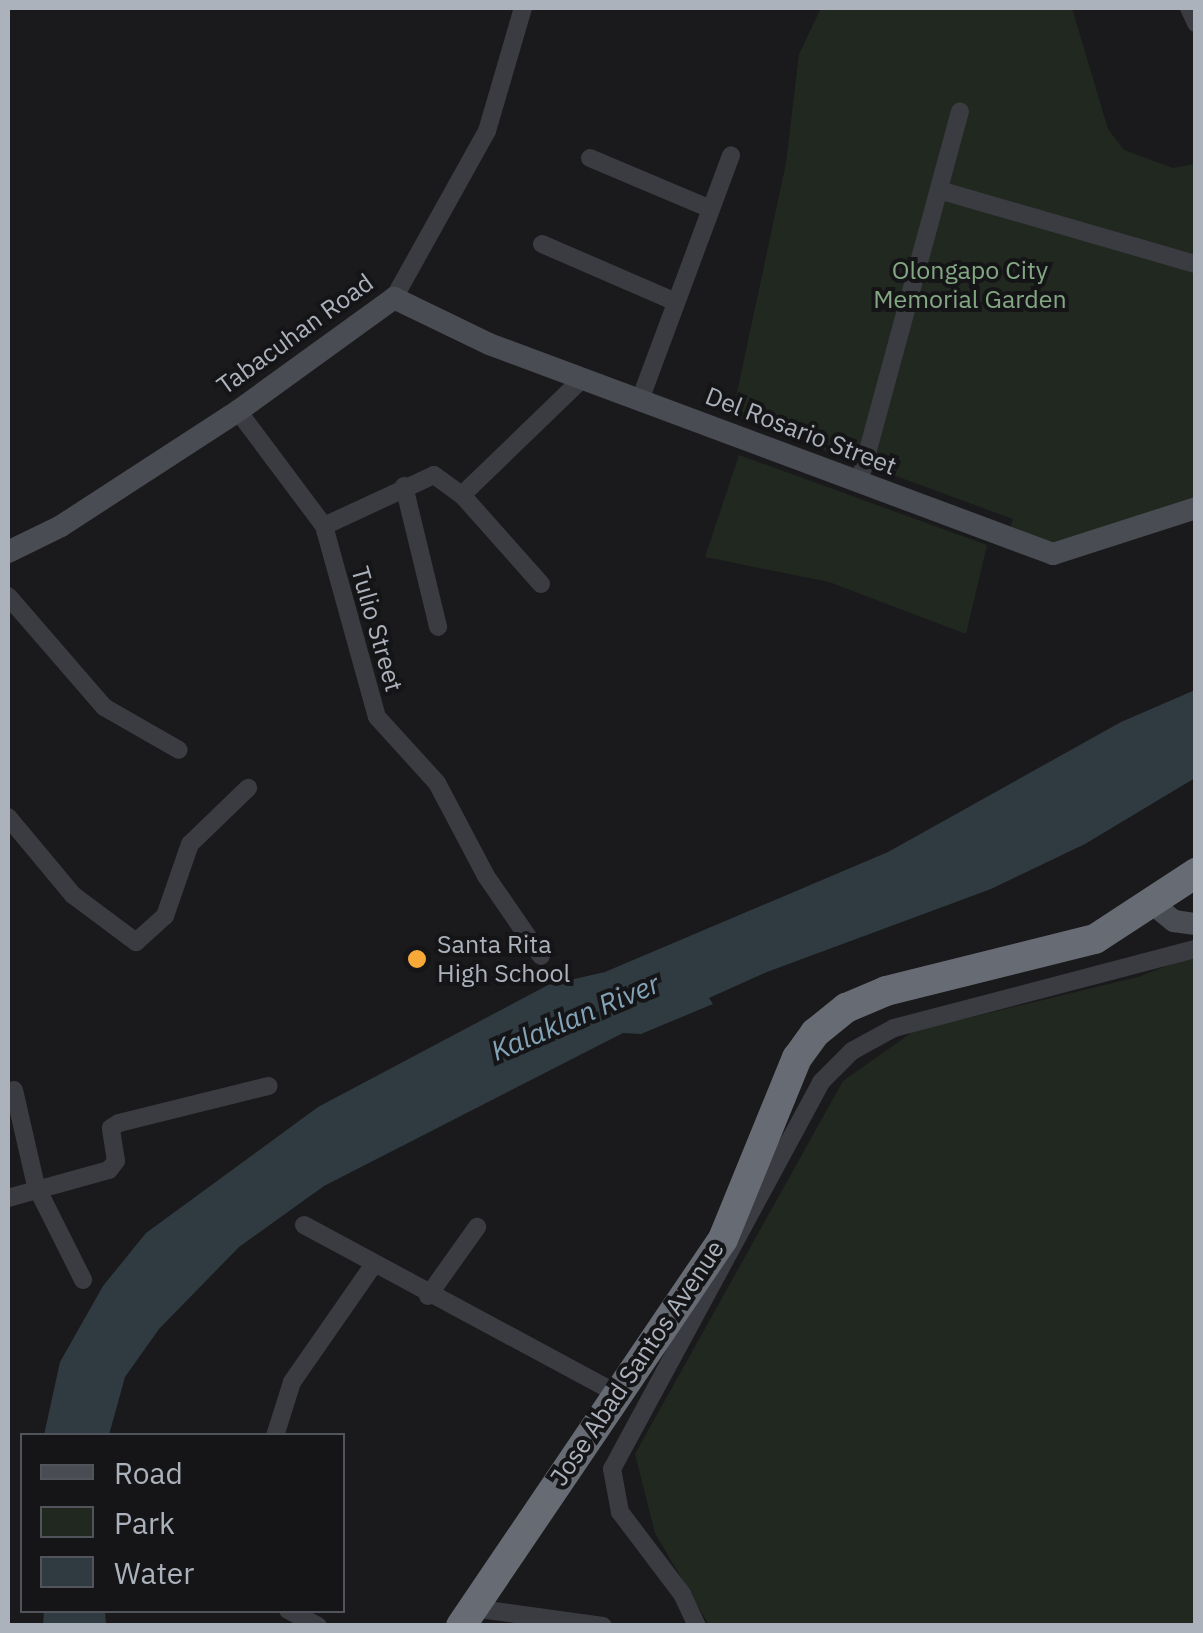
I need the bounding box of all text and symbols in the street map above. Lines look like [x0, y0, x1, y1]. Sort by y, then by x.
park label: Olongapo City Memorial Garden [873, 256, 1067, 315]
street label: Tabacuhan Road [211, 267, 379, 401]
street label: Del Rosario Street [701, 381, 901, 481]
street label: Tulio Street [345, 563, 409, 695]
place label: Santa Rita High School [437, 930, 570, 989]
marker: Santa Rita High School [406, 948, 428, 970]
water label: Kalaklan River [486, 966, 664, 1068]
street label: Jose Abad Santos Avenue [544, 1235, 730, 1491]
legend [20, 1433, 345, 1613]
text: Road [114, 1453, 183, 1492]
text: Park [114, 1503, 175, 1542]
text: Water [114, 1553, 194, 1592]

